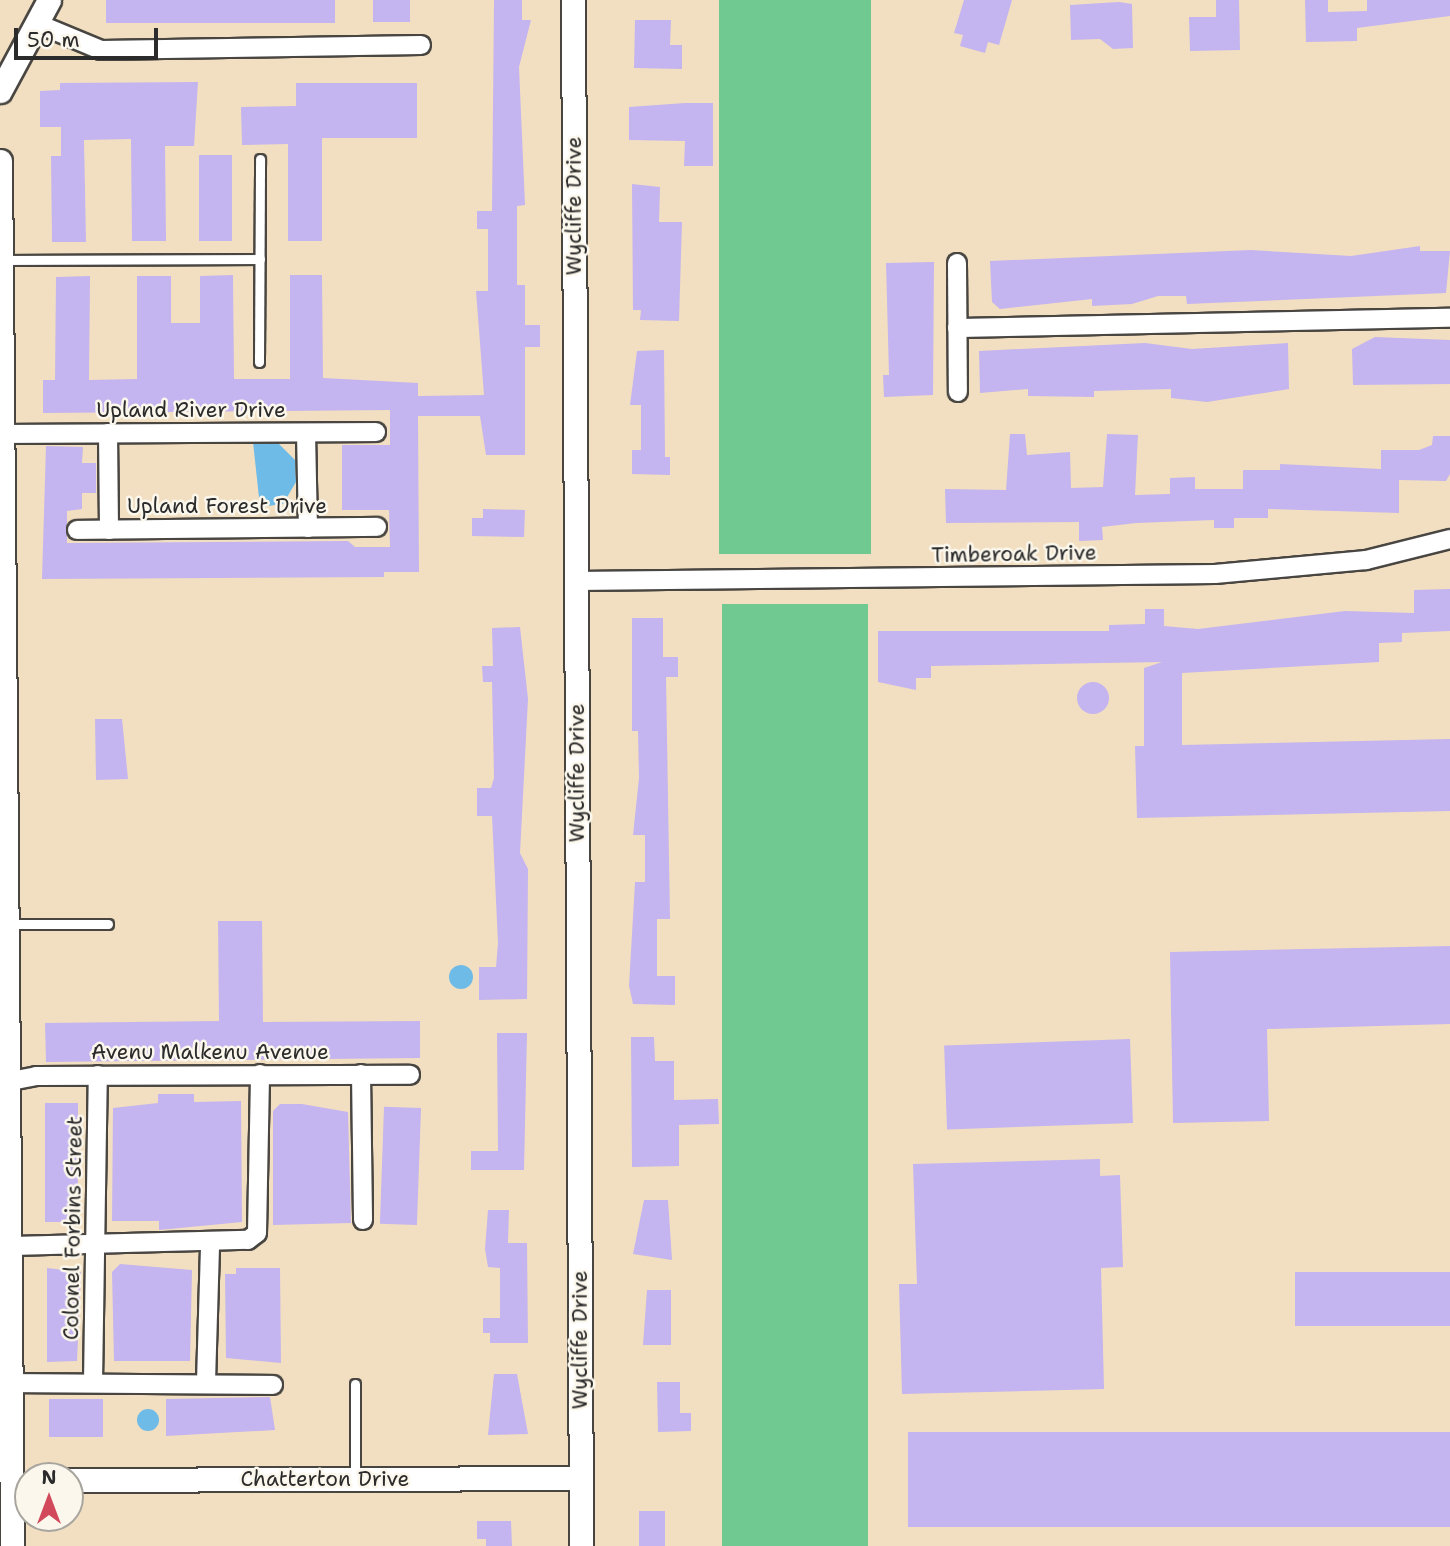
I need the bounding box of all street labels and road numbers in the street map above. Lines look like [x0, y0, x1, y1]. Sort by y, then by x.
street label: Wycliffe Drive [561, 137, 587, 275]
street label: Upland River Drive [96, 397, 286, 423]
street label: Upland Forest Drive [127, 493, 327, 519]
street label: Timberoak Drive [931, 540, 1097, 568]
street label: Wycliffe Drive [564, 704, 590, 842]
street label: Avenu Malkenu Avenue [91, 1039, 329, 1065]
street label: Colonel Forbins Street [58, 1116, 88, 1340]
street label: Wycliffe Drive [567, 1271, 593, 1409]
street label: Chatterton Drive [241, 1466, 409, 1492]

